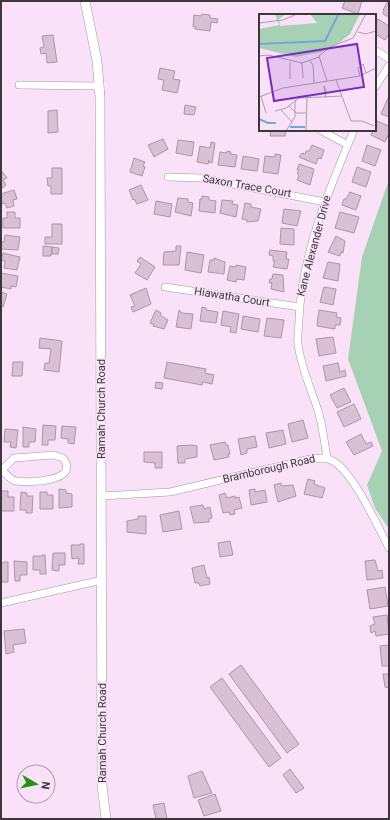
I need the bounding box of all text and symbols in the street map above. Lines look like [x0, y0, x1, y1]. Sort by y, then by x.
inset map [259, 14, 376, 131]
street label: Saxon Trace Court [202, 172, 293, 200]
street label: Kane Alexander Drive [294, 194, 334, 298]
street label: Hiawatha Court [193, 285, 271, 309]
street label: Ramah Church Road [95, 359, 108, 459]
street label: Bramborough Road [221, 452, 317, 486]
street label: Ramah Church Road [96, 683, 109, 783]
north arrow [16, 764, 56, 804]
text: N [38, 781, 52, 791]

